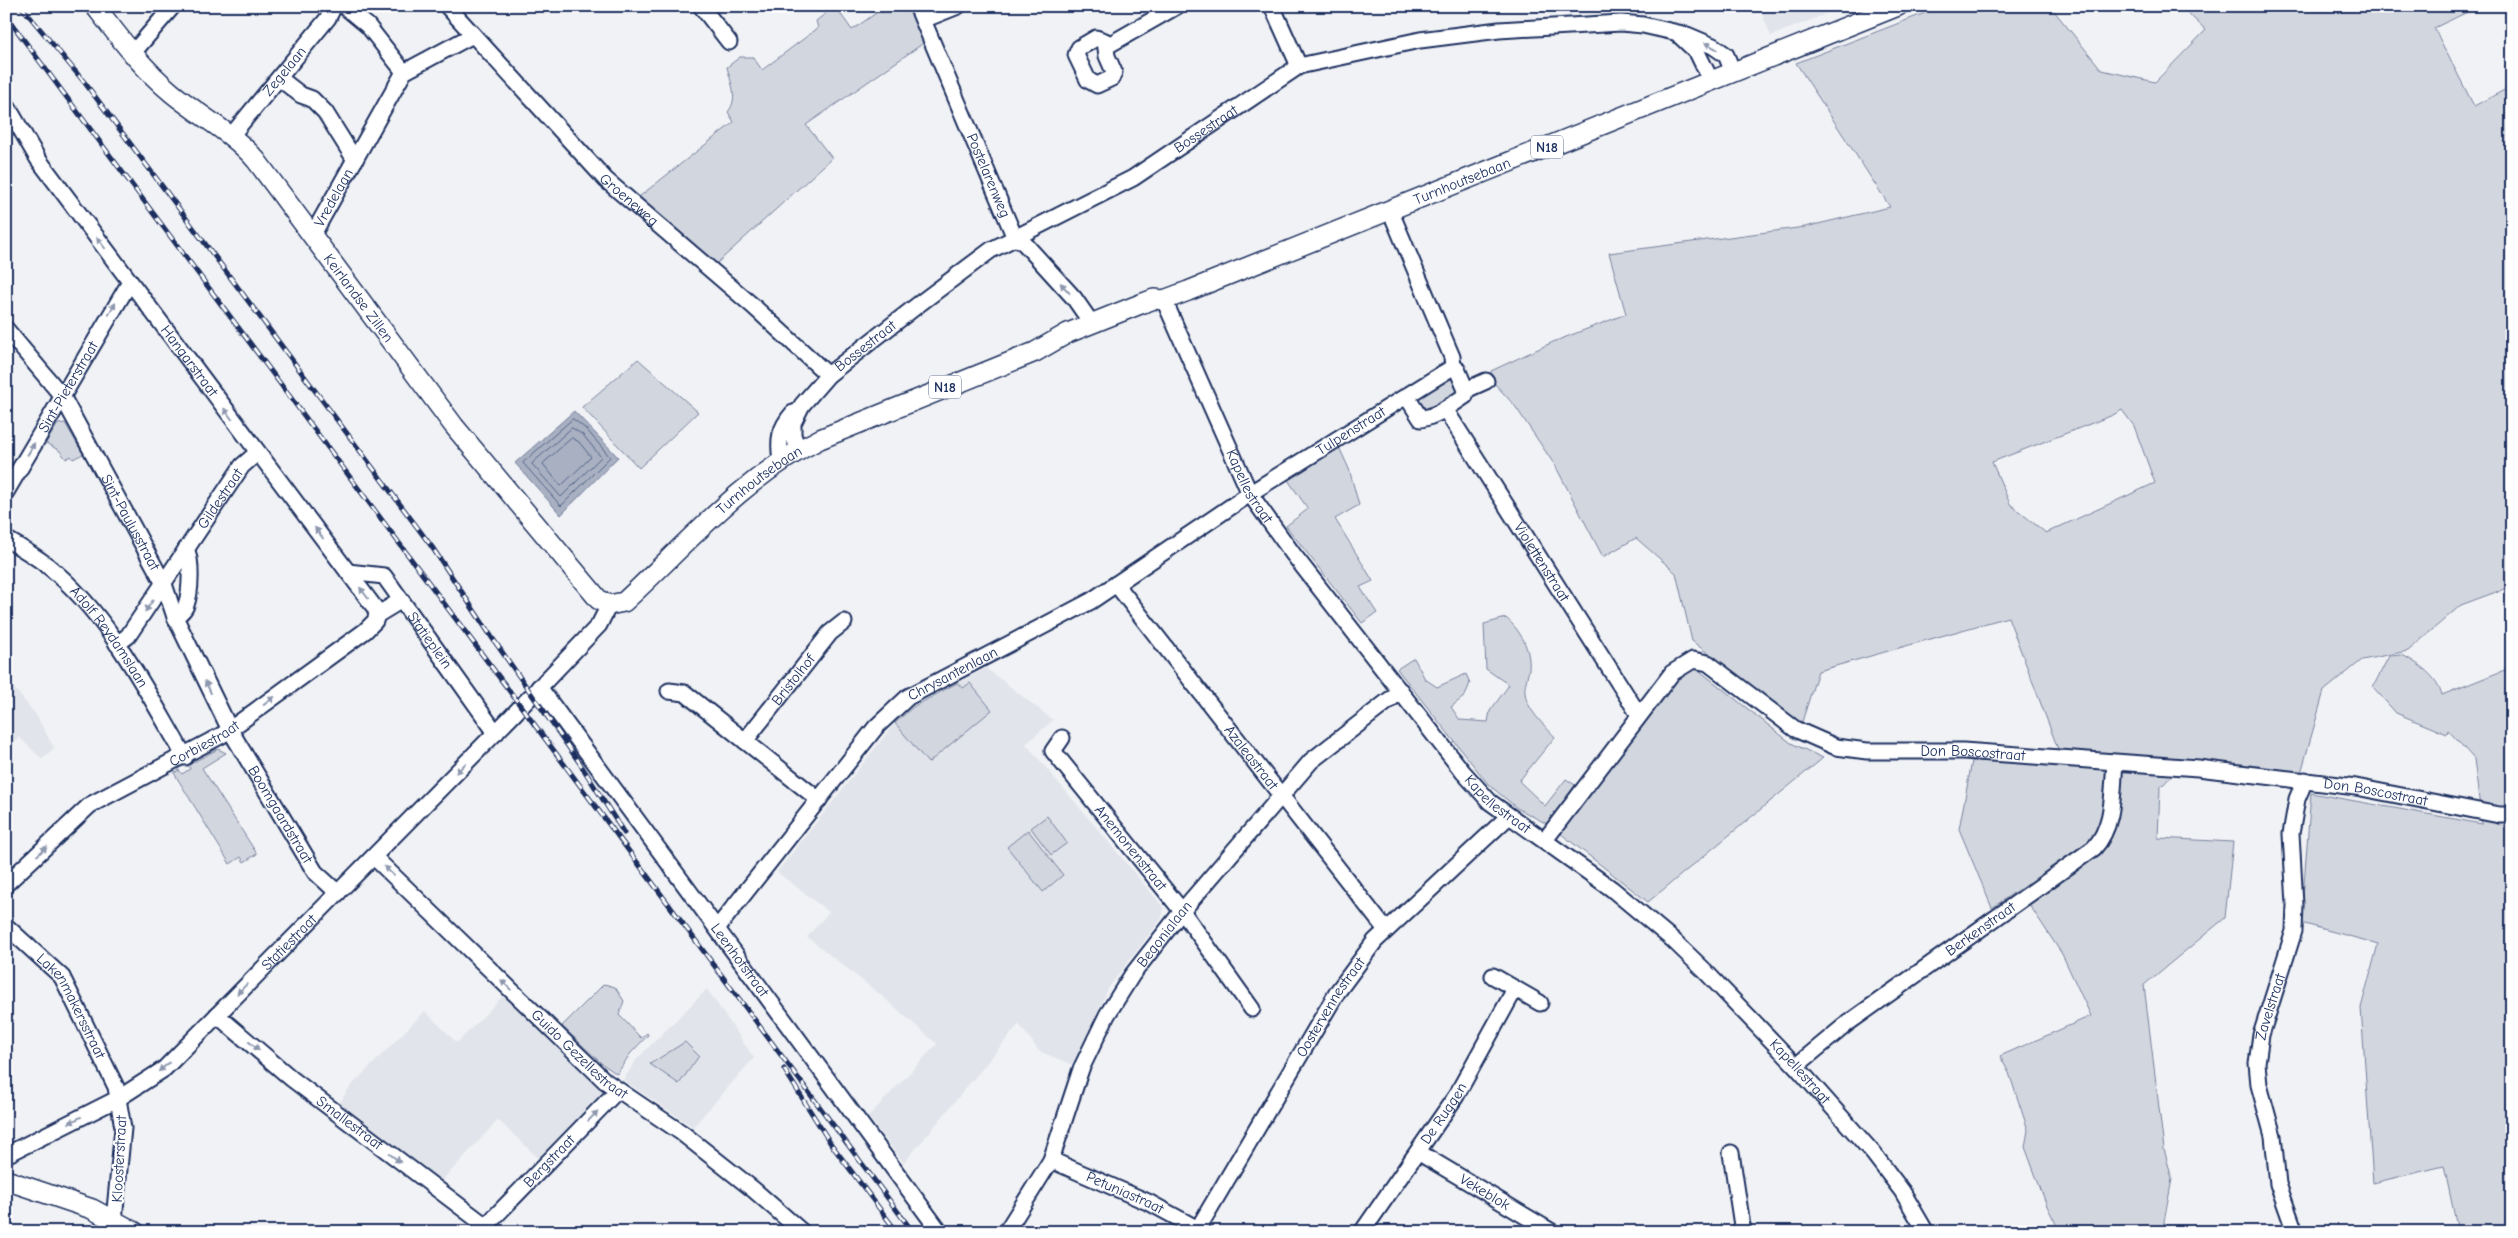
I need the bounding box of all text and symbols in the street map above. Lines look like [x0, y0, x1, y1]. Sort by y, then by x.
one-way arrow [1704, 42, 1718, 50]
street label: Zegelaan [259, 43, 310, 100]
street label: Bossestraat [1170, 101, 1242, 157]
street label: Postelarenweg [963, 131, 1014, 220]
road number: N18 [1531, 136, 1563, 158]
street label: Turnhoutsebaan [1411, 153, 1513, 209]
street label: Vredelaan [310, 165, 357, 230]
street label: Groeneweg [596, 170, 662, 230]
one-way arrow [95, 237, 106, 250]
street label: Keirlandse Zillen [320, 250, 397, 346]
one-way arrow [1059, 282, 1071, 294]
one-way arrow [108, 302, 117, 315]
street label: Bossestraat [831, 316, 900, 375]
street label: Hangarstraat [157, 322, 223, 401]
street label: Sint-Pieterstraat [34, 337, 102, 436]
road number: N18 [929, 376, 961, 398]
street label: Tulpenstraat [1313, 402, 1389, 459]
one-way arrow [223, 407, 233, 421]
street label: Turnhoutsebaan [712, 442, 805, 518]
one-way arrow [26, 443, 35, 456]
street label: Kapellestraat [1222, 446, 1277, 527]
street label: Gildestraat [193, 464, 247, 532]
street label: Sint-Paulusstraat [97, 471, 164, 574]
street label: Violettenstraat [1510, 519, 1574, 605]
one-way arrow [314, 526, 324, 540]
street label: Adolf Reydamslaan [66, 582, 152, 691]
one-way arrow [359, 586, 369, 600]
one-way arrow [144, 599, 154, 613]
street label: Statieplein [403, 608, 456, 672]
street label: Chrysantenlaan [905, 643, 1001, 705]
street label: Bristolhof [768, 650, 819, 709]
one-way arrow [204, 680, 212, 694]
one-way arrow [262, 696, 275, 707]
street label: Corbiestraat [166, 716, 243, 770]
street label: Azaleastraat [1220, 721, 1283, 794]
street label: Don Boscostraat [1920, 742, 2027, 765]
street label: Boomgaardstraat [244, 762, 317, 867]
one-way arrow [456, 762, 468, 774]
street label: Kapellestraat [1461, 771, 1535, 838]
street label: Don Boscostraat [2323, 774, 2430, 810]
street label: Anemonenstraat [1091, 801, 1171, 895]
one-way arrow [35, 845, 47, 857]
one-way arrow [384, 866, 396, 878]
street label: Begonialaan [1133, 897, 1196, 971]
street label: Berkenstraat [1942, 897, 2019, 960]
street label: Statiestraat [258, 910, 321, 974]
street label: Leenhofstraat [707, 920, 773, 1001]
street label: Lakenmakersstraat [33, 949, 110, 1062]
street label: Oostervennestraat [1292, 953, 1369, 1060]
street label: Zavelstraat [2251, 970, 2289, 1041]
one-way arrow [500, 979, 512, 991]
one-way arrow [236, 983, 248, 995]
street label: Guido Gezellestraat [528, 1005, 632, 1103]
street label: Kapellestraat [1766, 1035, 1835, 1108]
one-way arrow [247, 1041, 260, 1052]
one-way arrow [158, 1062, 171, 1073]
street label: De Ruggen [1416, 1080, 1471, 1148]
street label: Smallestraat [313, 1092, 387, 1154]
one-way arrow [587, 1110, 599, 1122]
street label: Kloosterstraat [108, 1114, 130, 1203]
one-way arrow [68, 1116, 83, 1124]
street label: Bergstraat [519, 1130, 579, 1191]
one-way arrow [388, 1152, 401, 1163]
street label: Petuniastraat [1084, 1168, 1168, 1218]
street label: Vekeblok [1456, 1170, 1514, 1214]

